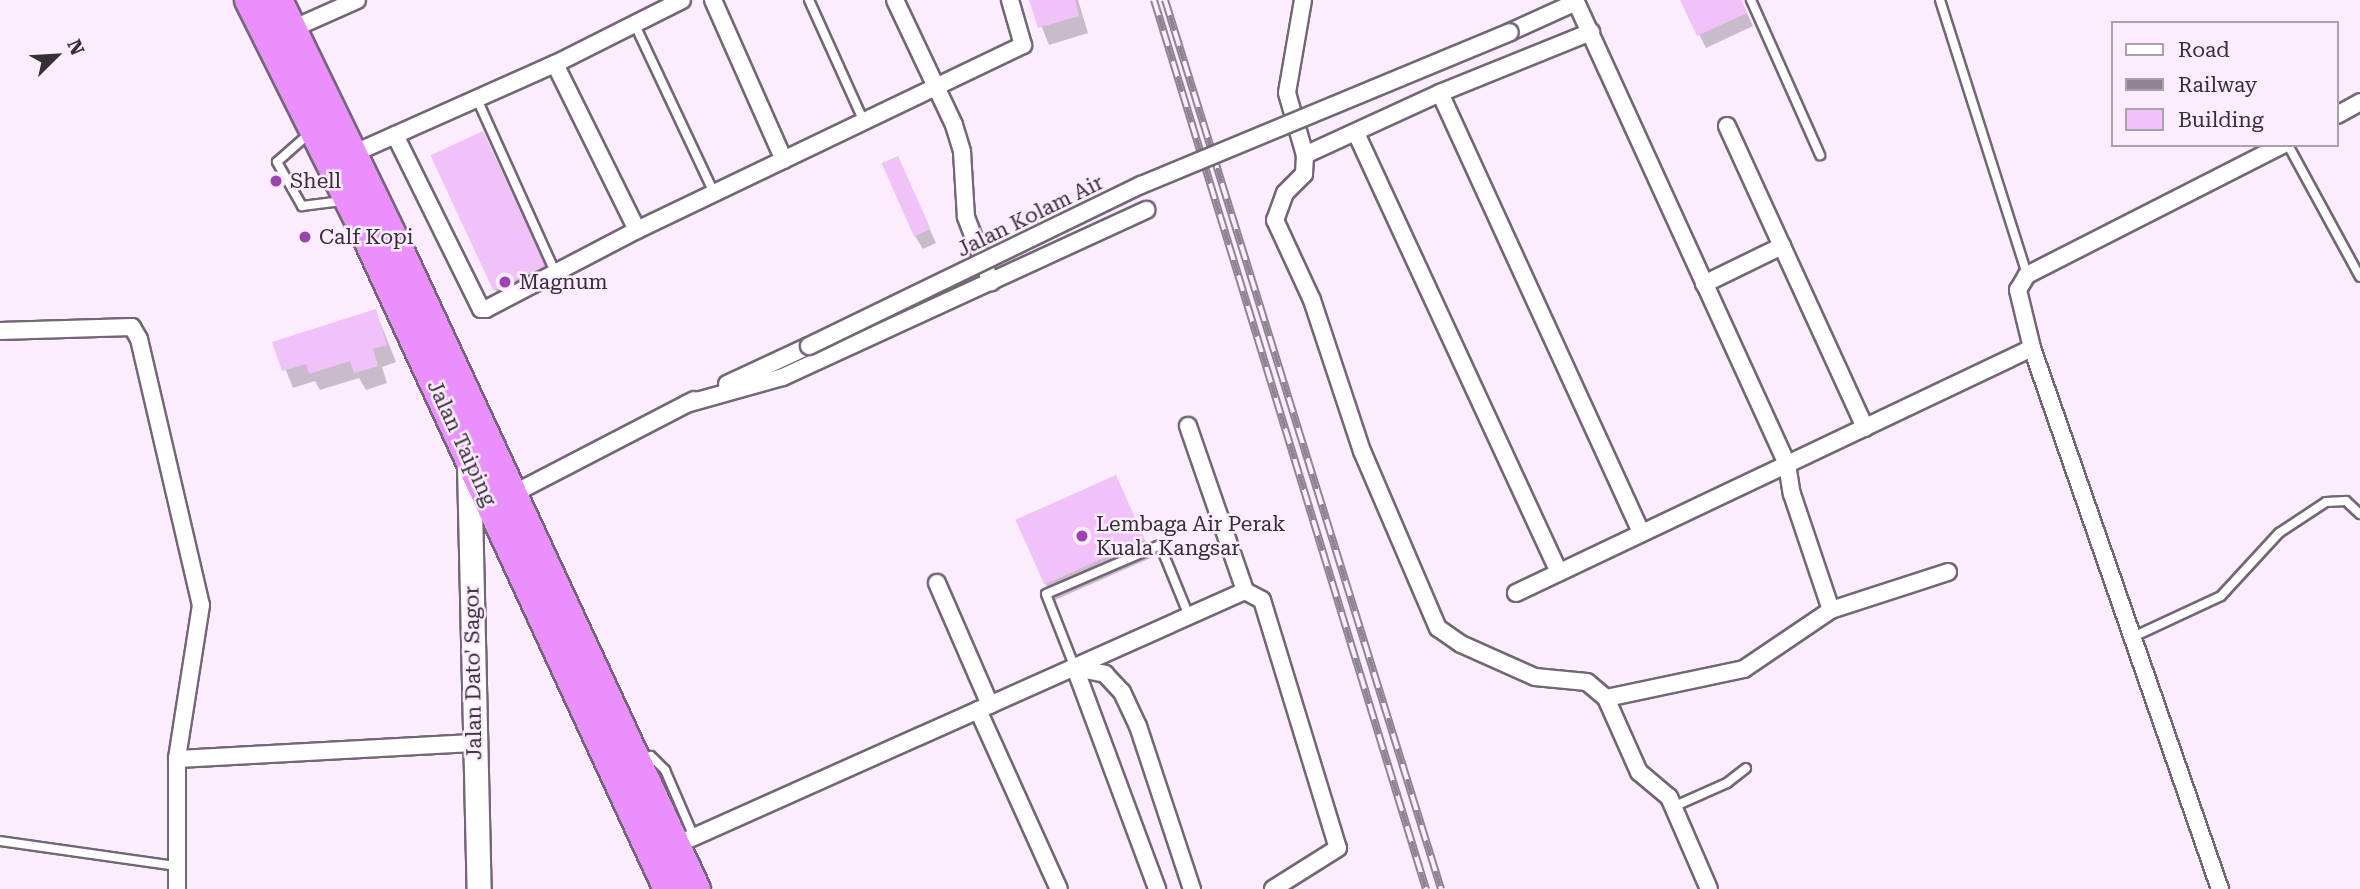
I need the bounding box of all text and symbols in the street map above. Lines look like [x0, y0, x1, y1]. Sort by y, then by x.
north arrow [21, 21, 91, 91]
legend [2112, 21, 2339, 147]
text: N [62, 36, 89, 59]
text: Road [2178, 38, 2230, 62]
text: Railway [2178, 73, 2257, 97]
text: Building [2178, 108, 2264, 132]
place label: Shell [290, 168, 341, 194]
street label: Jalan Kolam Air [953, 170, 1107, 262]
marker: Shell [268, 173, 284, 189]
place label: Calf Kopi [319, 224, 414, 250]
marker: Calf Kopi [297, 229, 313, 245]
place label: Magnum [519, 269, 608, 295]
marker: Magnum [497, 274, 513, 290]
street label: Jalan Taiping [422, 376, 502, 510]
place label: Lembaga Air Perak Kuala Kangsar [1096, 511, 1286, 561]
marker: Lembaga Air Perak Kuala Kangsar [1074, 528, 1090, 544]
street label: Jalan Dato' Sagor [459, 586, 487, 760]

